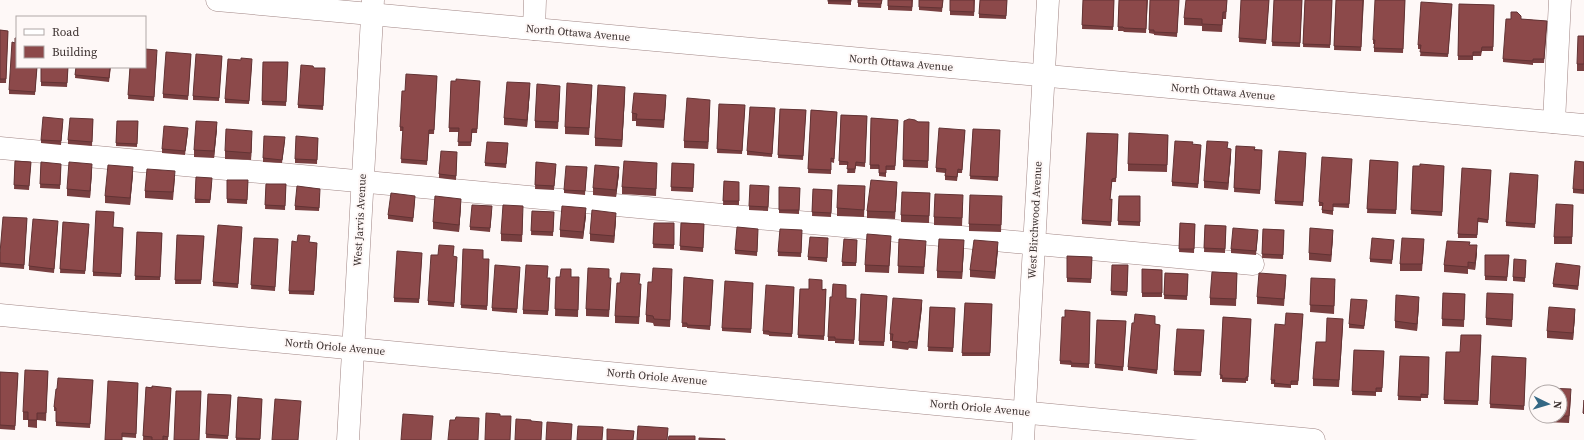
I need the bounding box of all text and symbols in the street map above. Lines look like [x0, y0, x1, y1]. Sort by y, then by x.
legend [16, 16, 146, 68]
street label: North Ottawa Avenue [525, 21, 631, 45]
text: Road [52, 24, 79, 40]
text: Building [52, 44, 97, 60]
street label: North Ottawa Avenue [848, 51, 954, 75]
street label: North Ottawa Avenue [1170, 80, 1276, 104]
street label: West Birchwood Avenue [1024, 160, 1046, 279]
street label: West Jarvis Avenue [350, 173, 370, 267]
street label: North Oriole Avenue [284, 335, 386, 359]
street label: North Oriole Avenue [606, 365, 708, 389]
north arrow [1528, 384, 1568, 424]
street label: North Oriole Avenue [929, 396, 1031, 420]
text: N [1550, 400, 1565, 409]

